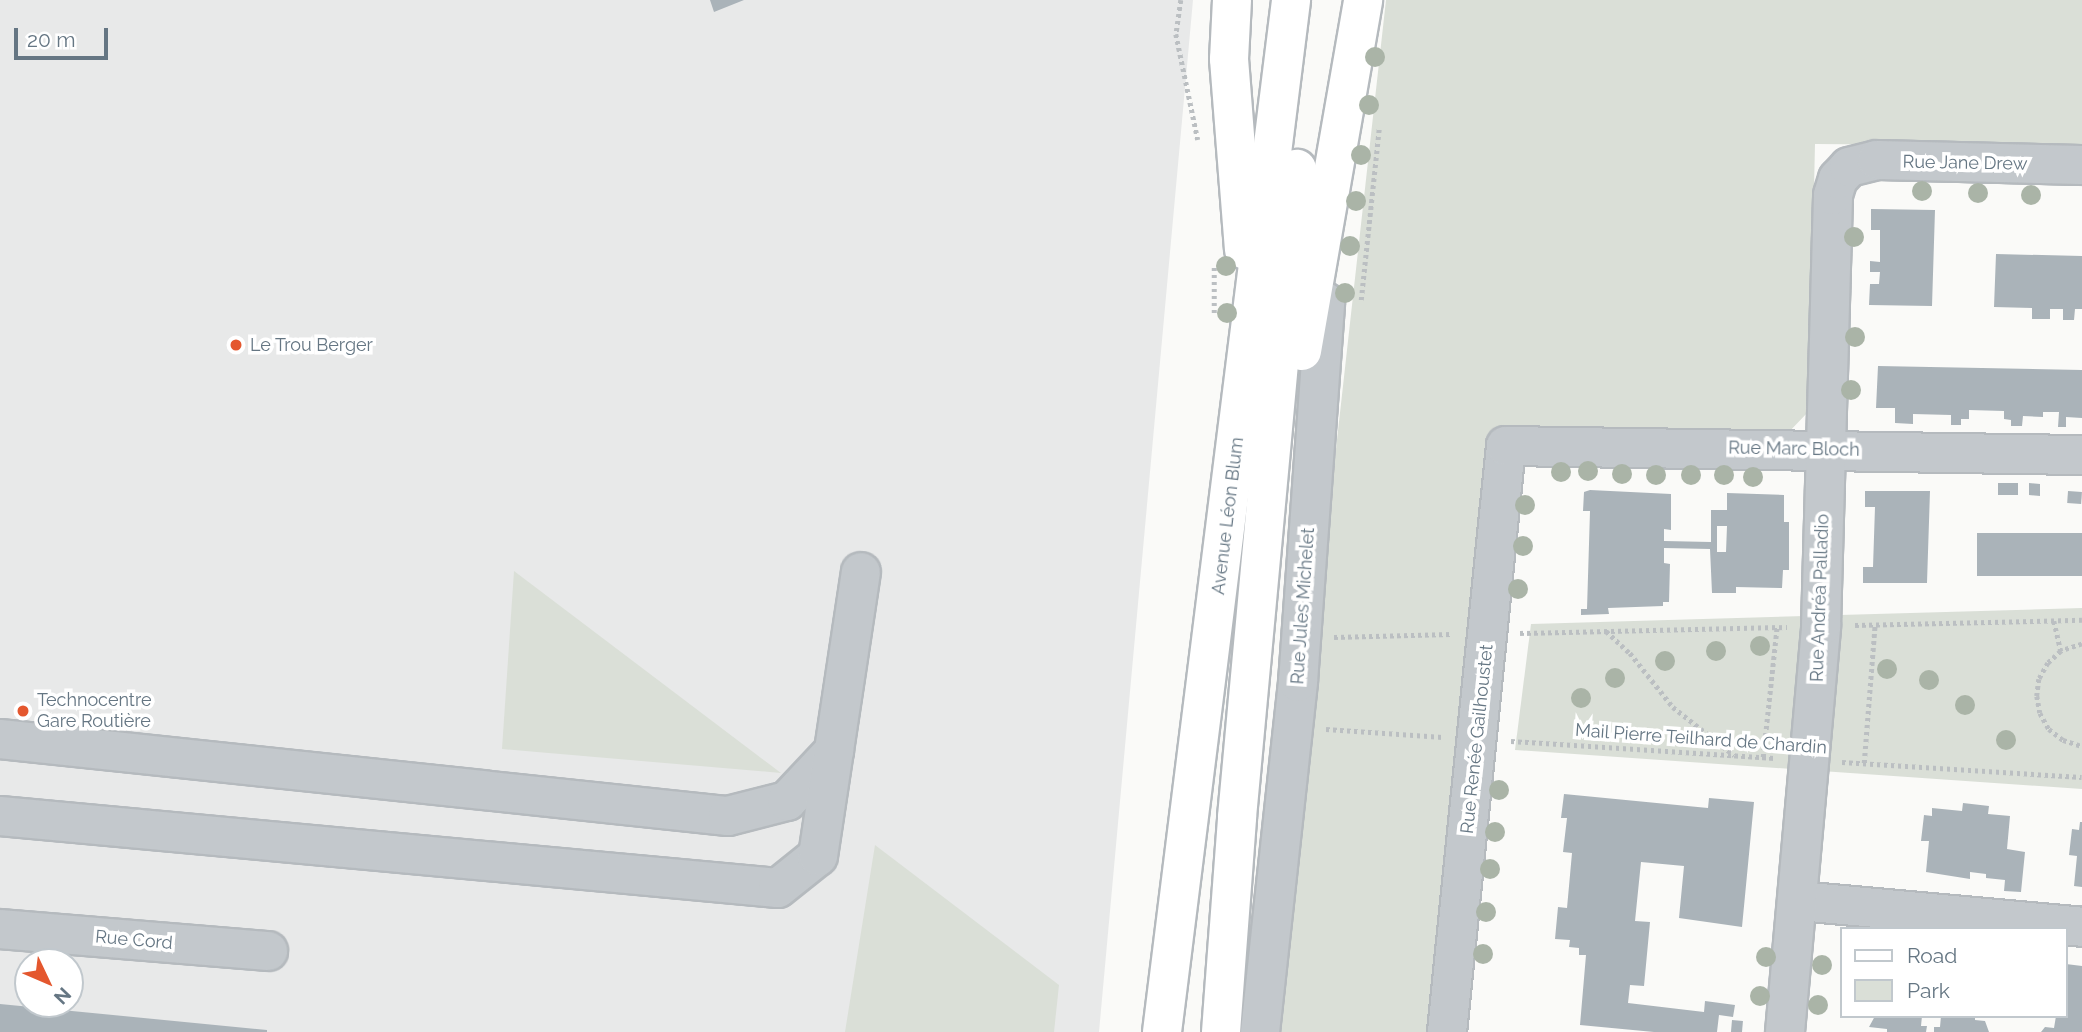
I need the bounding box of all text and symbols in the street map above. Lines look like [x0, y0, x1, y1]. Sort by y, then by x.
scale bar [18, 14, 112, 58]
text: 20 m [27, 27, 75, 52]
street label: Rue Jane Drew [1902, 151, 2028, 175]
place label: Le Trou Berger [250, 334, 373, 356]
marker: Le Trou Berger [228, 337, 244, 353]
street label: Avenue Léon Blum [1208, 436, 1248, 596]
street label: Rue Marc Bloch [1728, 437, 1860, 461]
street label: Rue Andréa Palladio [1806, 513, 1834, 683]
street label: Rue Jules Michelet [1287, 527, 1319, 685]
street label: Rue Renée Gailhoustet [1456, 643, 1498, 835]
place label: Technocentre Gare Routière [37, 690, 151, 732]
marker: Technocentre Gare Routière [15, 703, 31, 719]
street label: Mail Pierre Teilhard de Chardin [1574, 719, 1828, 759]
street label: Rue Cord [94, 926, 174, 954]
legend [1840, 927, 2068, 1018]
text: Road [1907, 943, 1957, 968]
north arrow [14, 948, 84, 1018]
text: Park [1907, 978, 1950, 1003]
text: N [50, 983, 76, 1009]

